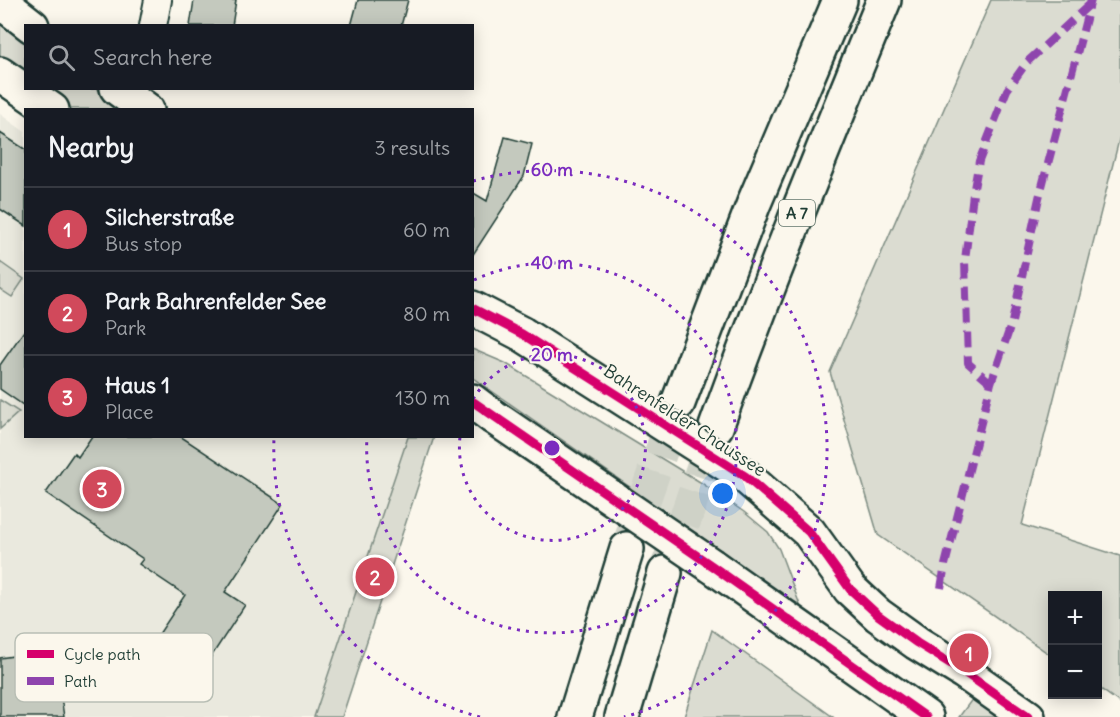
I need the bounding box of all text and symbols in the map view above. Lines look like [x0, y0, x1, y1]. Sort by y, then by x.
search box [24, 24, 474, 90]
icon: search [45, 41, 78, 74]
text: Search here [93, 43, 212, 71]
text: Nearby [48, 131, 134, 164]
text: 3 results [374, 135, 450, 160]
text: 60 m [531, 158, 573, 181]
road number: A 7 [779, 200, 815, 226]
text: Silcherstraße [105, 203, 234, 231]
text: 1 [64, 217, 71, 242]
text: 60 m [403, 217, 450, 242]
text: Bus stop [105, 231, 182, 256]
text: 40 m [531, 251, 573, 274]
text: Park Bahrenfelder See [105, 287, 326, 315]
text: 2 [62, 301, 73, 326]
text: 80 m [403, 301, 450, 326]
text: Park [105, 315, 146, 340]
text: 20 m [531, 343, 573, 366]
street label: Bahrenfelder Chaussee [599, 359, 771, 481]
text: Haus 1 [105, 371, 170, 399]
text: 3 [62, 385, 73, 410]
text: 130 m [395, 385, 450, 410]
text: Place [105, 399, 153, 424]
centre of rings [542, 438, 562, 458]
pin: 3 [82, 466, 122, 512]
your location [708, 479, 737, 508]
pin: 2 [356, 554, 394, 600]
map controls [1048, 591, 1102, 699]
button: + [1048, 591, 1102, 645]
pin: 1 [950, 630, 988, 676]
legend [15, 633, 213, 702]
text: Cycle path [64, 644, 140, 664]
button: − [1048, 645, 1102, 699]
text: Path [64, 671, 97, 691]

